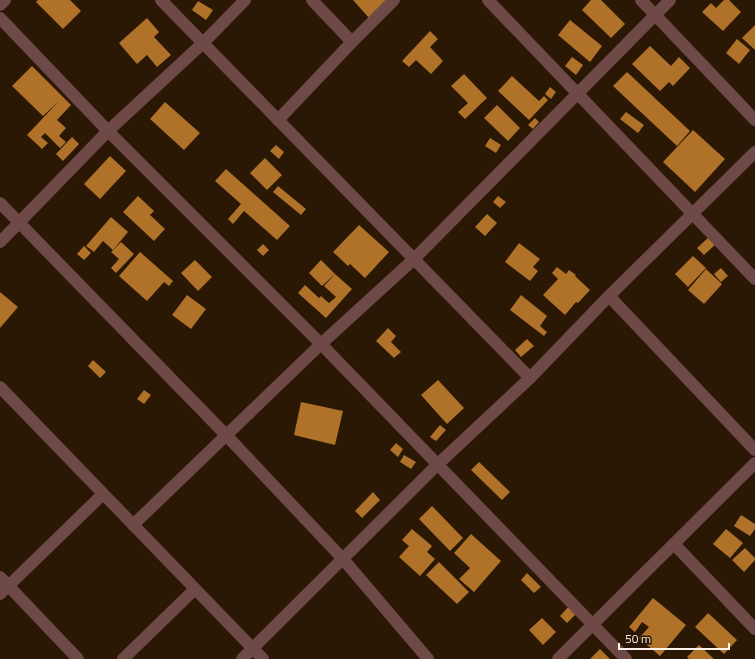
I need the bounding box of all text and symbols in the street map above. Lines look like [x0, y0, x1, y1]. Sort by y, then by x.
scale bar [619, 625, 729, 651]
text: 50 m [625, 629, 651, 648]

